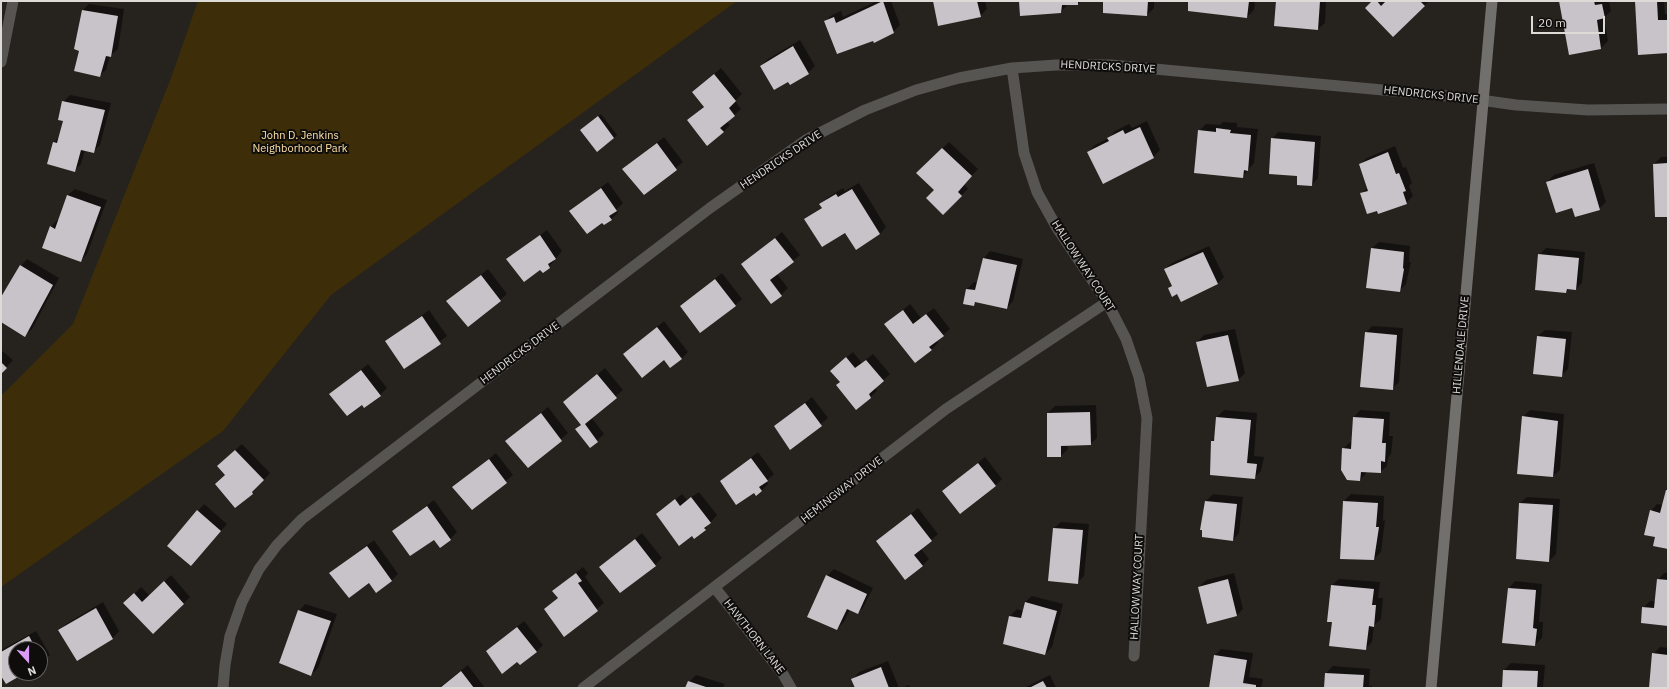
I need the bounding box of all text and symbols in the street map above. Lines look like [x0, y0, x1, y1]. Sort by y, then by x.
scale bar [1533, 8, 1607, 34]
text: 20 m [1538, 15, 1566, 30]
street label: HENDRICKS DRIVE [1060, 58, 1156, 76]
street label: HENDRICKS DRIVE [1383, 83, 1479, 107]
street label: HENDRICKS DRIVE [738, 128, 824, 192]
park label: John D. Jenkins Neighborhood Park [252, 129, 348, 155]
street label: HALLOW WAY COURT [1049, 218, 1117, 314]
street label: HILLENDALE DRIVE [1450, 296, 1472, 394]
street label: HENDRICKS DRIVE [478, 319, 562, 387]
street label: HEMINGWAY DRIVE [798, 454, 886, 526]
street label: HALLOW WAY COURT [1128, 534, 1146, 640]
street label: HAWTHORN LANE [721, 597, 787, 677]
north arrow [8, 641, 48, 681]
text: N [26, 663, 38, 679]

